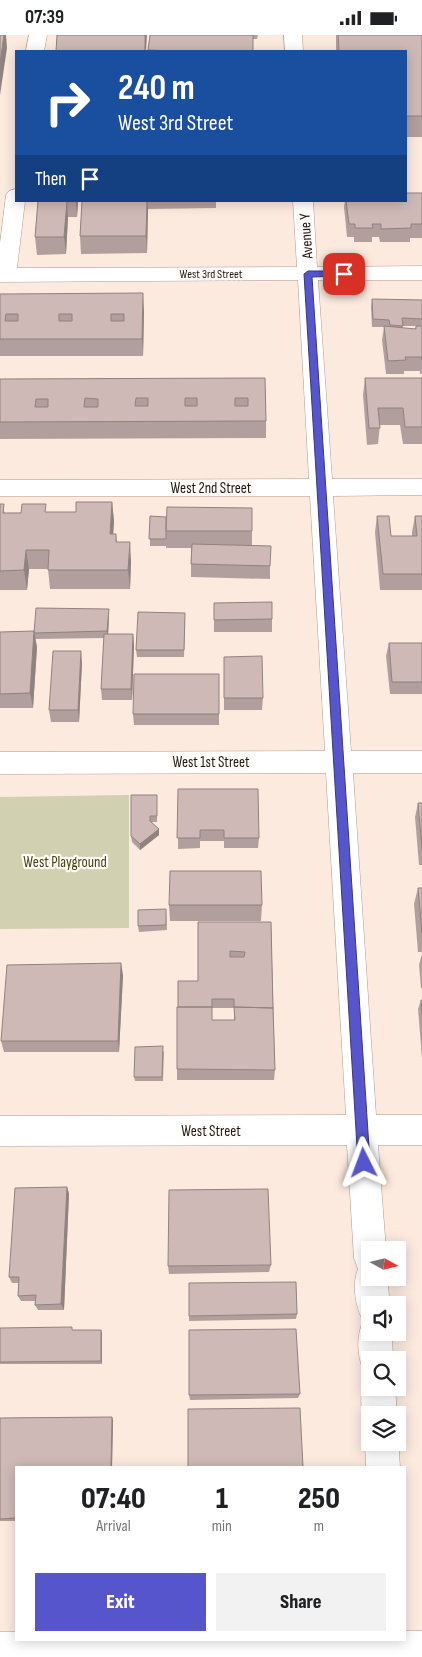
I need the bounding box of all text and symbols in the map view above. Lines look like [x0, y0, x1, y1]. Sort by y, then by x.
text: 07:39 [25, 6, 64, 29]
text: 240 m [118, 67, 195, 110]
icon: right [35, 70, 100, 135]
text: West 3rd Street [118, 110, 233, 137]
icon: arrive [76, 165, 104, 193]
text: Then [35, 168, 66, 191]
street label: Avenue Y [295, 212, 318, 260]
pin [323, 253, 365, 295]
icon: arrive [330, 260, 358, 288]
street label: West 3rd Street [180, 267, 243, 282]
street label: West 2nd Street [171, 479, 252, 498]
street label: West 1st Street [172, 753, 250, 772]
park label: West Playground [23, 853, 107, 872]
street label: West Street [181, 1122, 241, 1141]
position arrow [337, 1136, 389, 1188]
north arrow [361, 1241, 406, 1286]
map controls [361, 1241, 406, 1451]
button: sound [361, 1296, 406, 1341]
button: search [361, 1351, 406, 1396]
button: layers [361, 1406, 406, 1451]
text: 07:40 [81, 1481, 146, 1517]
text: 1 [216, 1481, 228, 1517]
text: 250 [298, 1481, 340, 1517]
text: Arrival [96, 1517, 131, 1536]
text: min [212, 1517, 232, 1536]
text: m [314, 1517, 324, 1536]
button: Exit [35, 1573, 206, 1631]
button: Share [216, 1573, 386, 1631]

